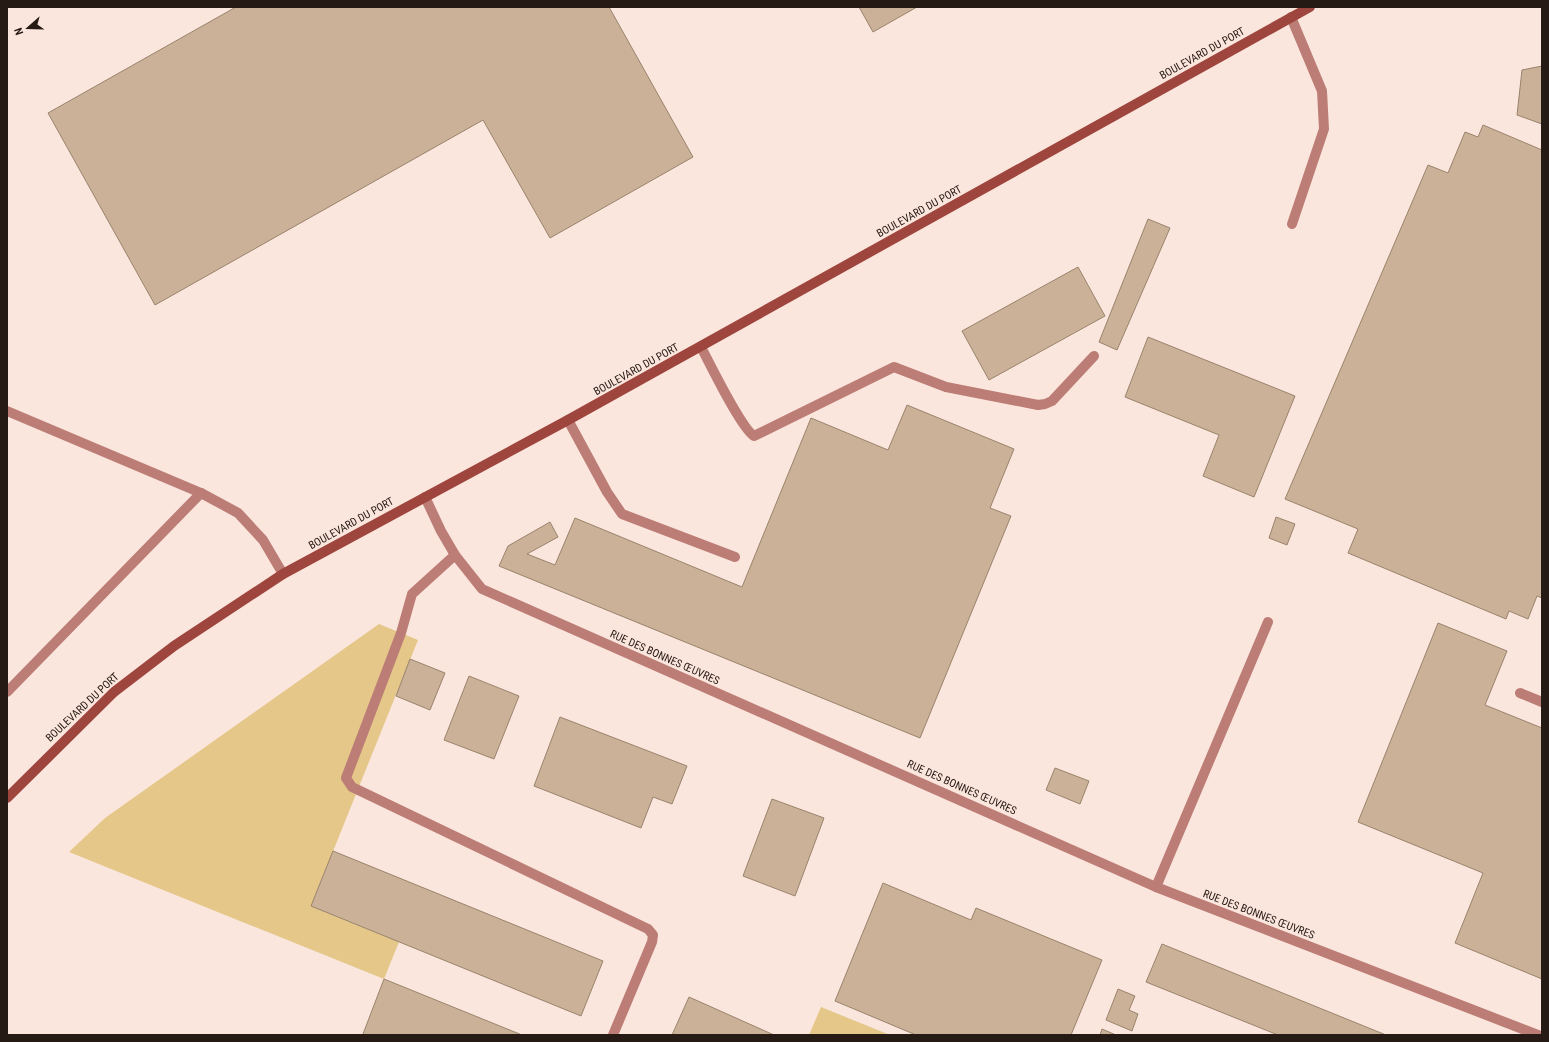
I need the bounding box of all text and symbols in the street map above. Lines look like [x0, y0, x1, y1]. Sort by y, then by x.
north arrow [8, 8, 48, 48]
street label: BOULEVARD DU PORT [1158, 25, 1247, 82]
text: N [12, 26, 26, 37]
street label: BOULEVARD DU PORT [875, 183, 964, 240]
street label: BOULEVARD DU PORT [592, 341, 681, 398]
street label: BOULEVARD DU PORT [307, 495, 396, 552]
street label: RUE DES BONNES ŒUVRES [608, 627, 722, 688]
street label: BOULEVARD DU PORT [43, 670, 122, 745]
street label: RUE DES BONNES ŒUVRES [905, 757, 1019, 818]
street label: RUE DES BONNES ŒUVRES [1201, 887, 1317, 942]

